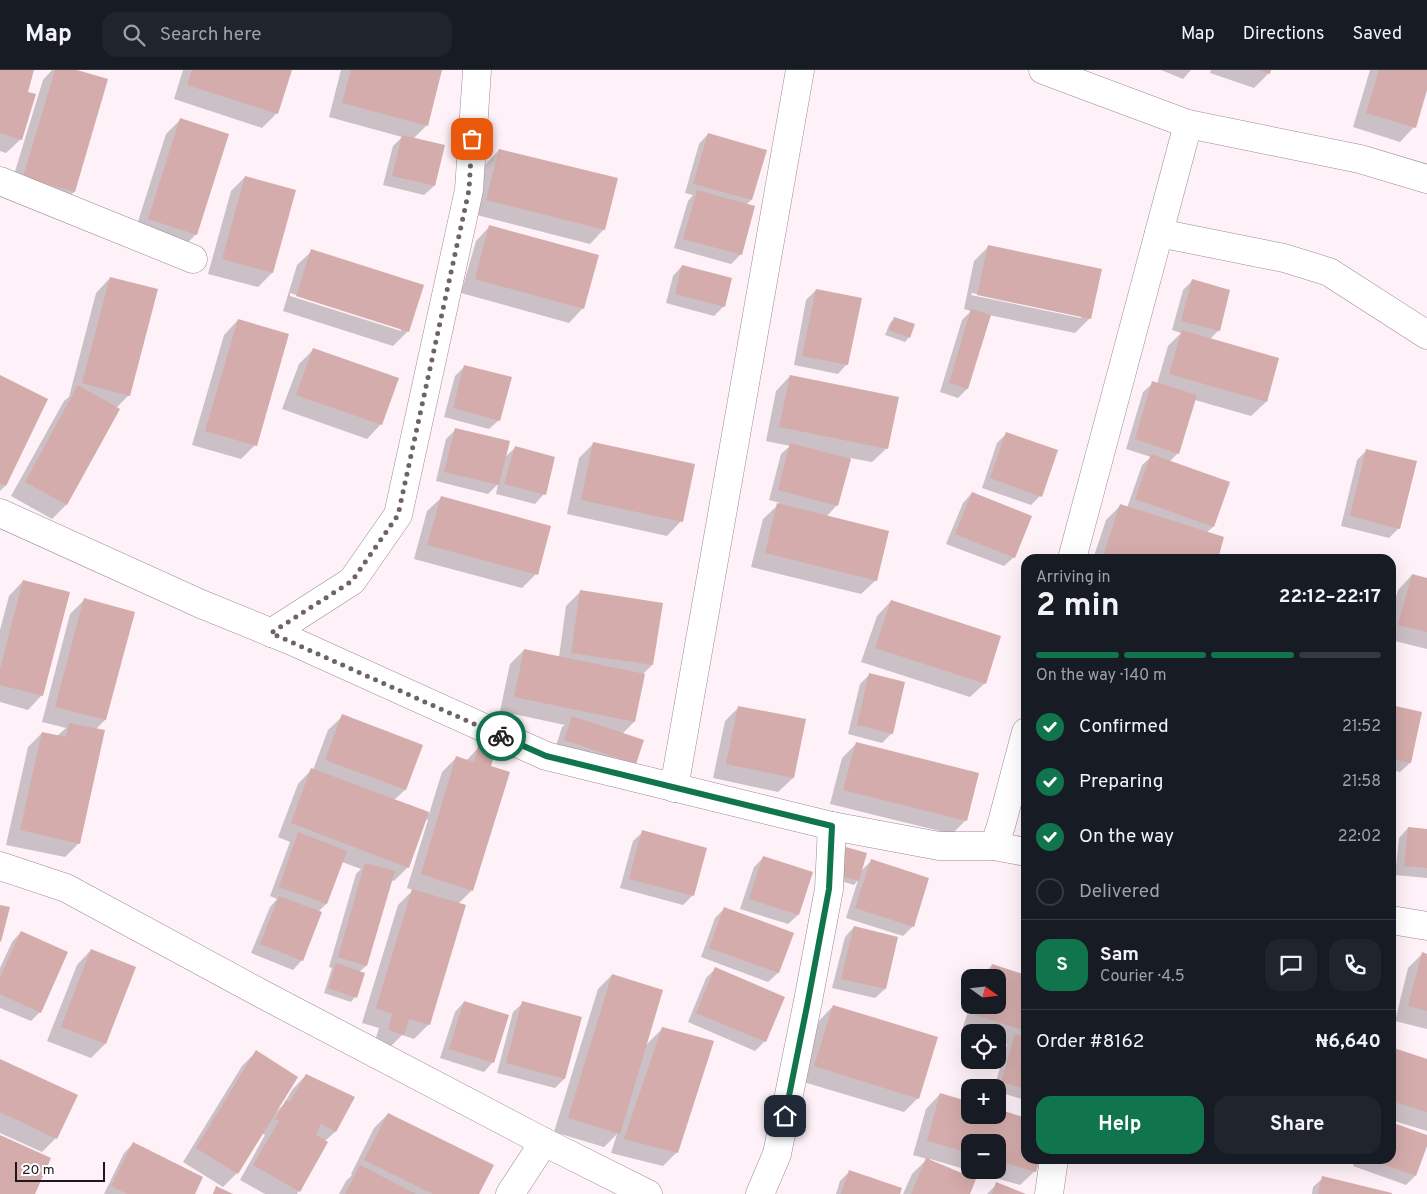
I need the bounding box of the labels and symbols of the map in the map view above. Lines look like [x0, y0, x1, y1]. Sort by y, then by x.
pin [451, 118, 493, 160]
courier [476, 711, 526, 761]
north arrow [961, 969, 1006, 1014]
pin [764, 1095, 806, 1137]
scale bar [15, 1159, 105, 1182]

